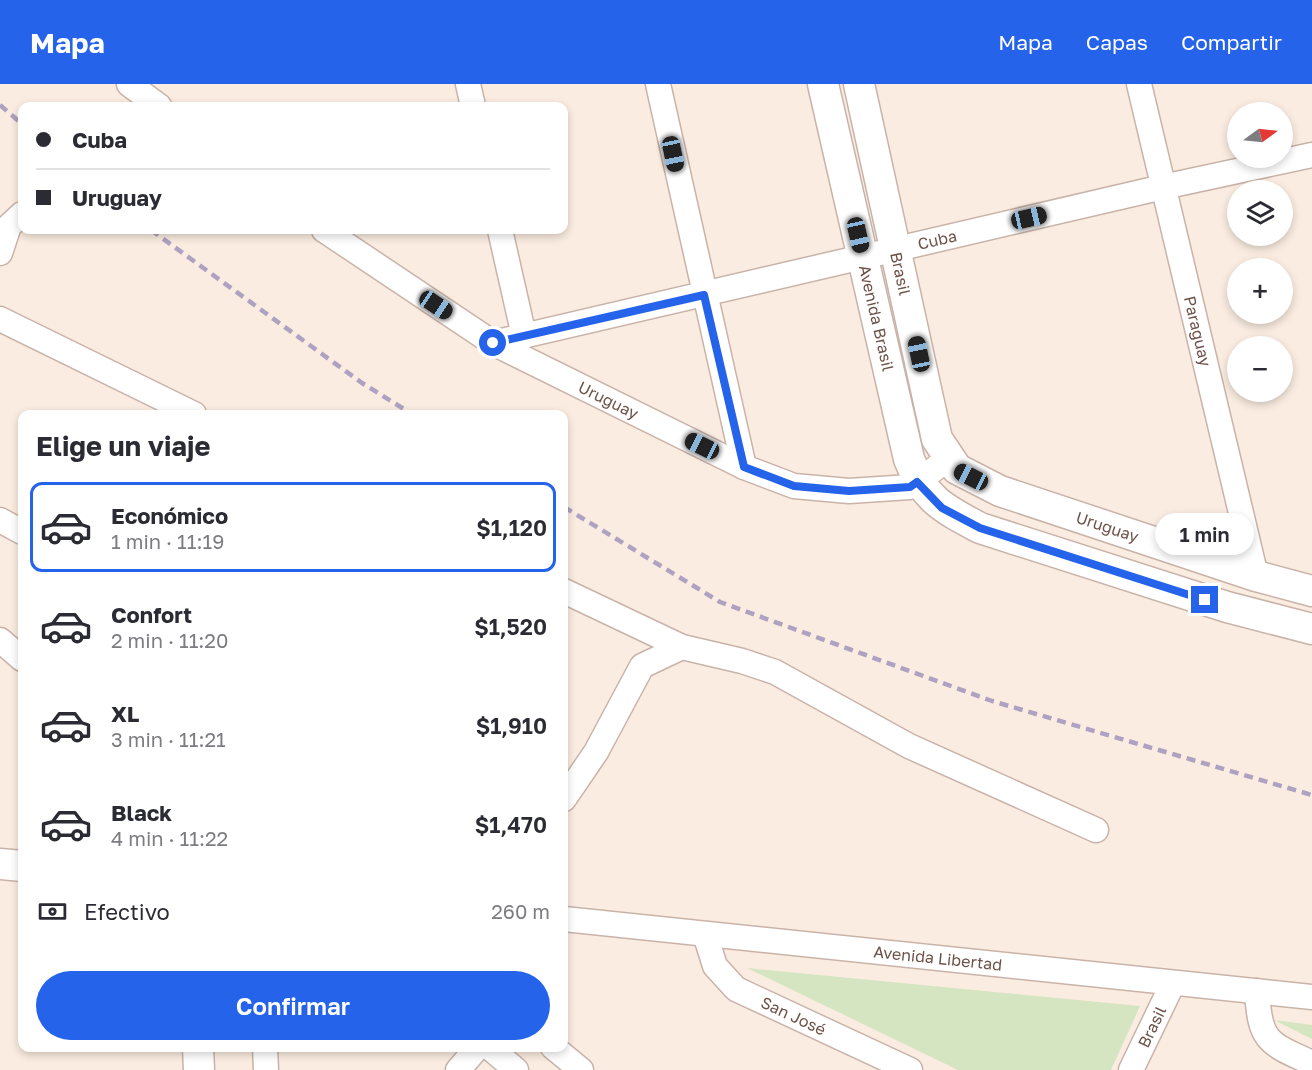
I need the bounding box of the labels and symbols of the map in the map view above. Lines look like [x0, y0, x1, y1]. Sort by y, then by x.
north arrow [1227, 102, 1293, 168]
car [660, 135, 686, 173]
car [1009, 205, 1049, 231]
car [845, 215, 871, 255]
street label: Cuba [916, 225, 959, 254]
street label: Brasil [886, 250, 915, 297]
street label: Avenida Brasil [855, 263, 899, 373]
car [416, 287, 456, 323]
street label: Paraguay [1180, 294, 1216, 368]
route start [479, 329, 506, 356]
car [906, 335, 932, 373]
street label: Uruguay [575, 377, 642, 423]
car [682, 430, 722, 462]
car [951, 461, 991, 493]
street label: Uruguay [1073, 507, 1141, 546]
callout: 1 min [1156, 513, 1254, 555]
route end [1191, 586, 1218, 613]
street label: Avenida Libertad [873, 941, 1003, 975]
street label: San José [758, 992, 829, 1039]
street label: Brasil [1133, 1003, 1170, 1051]

